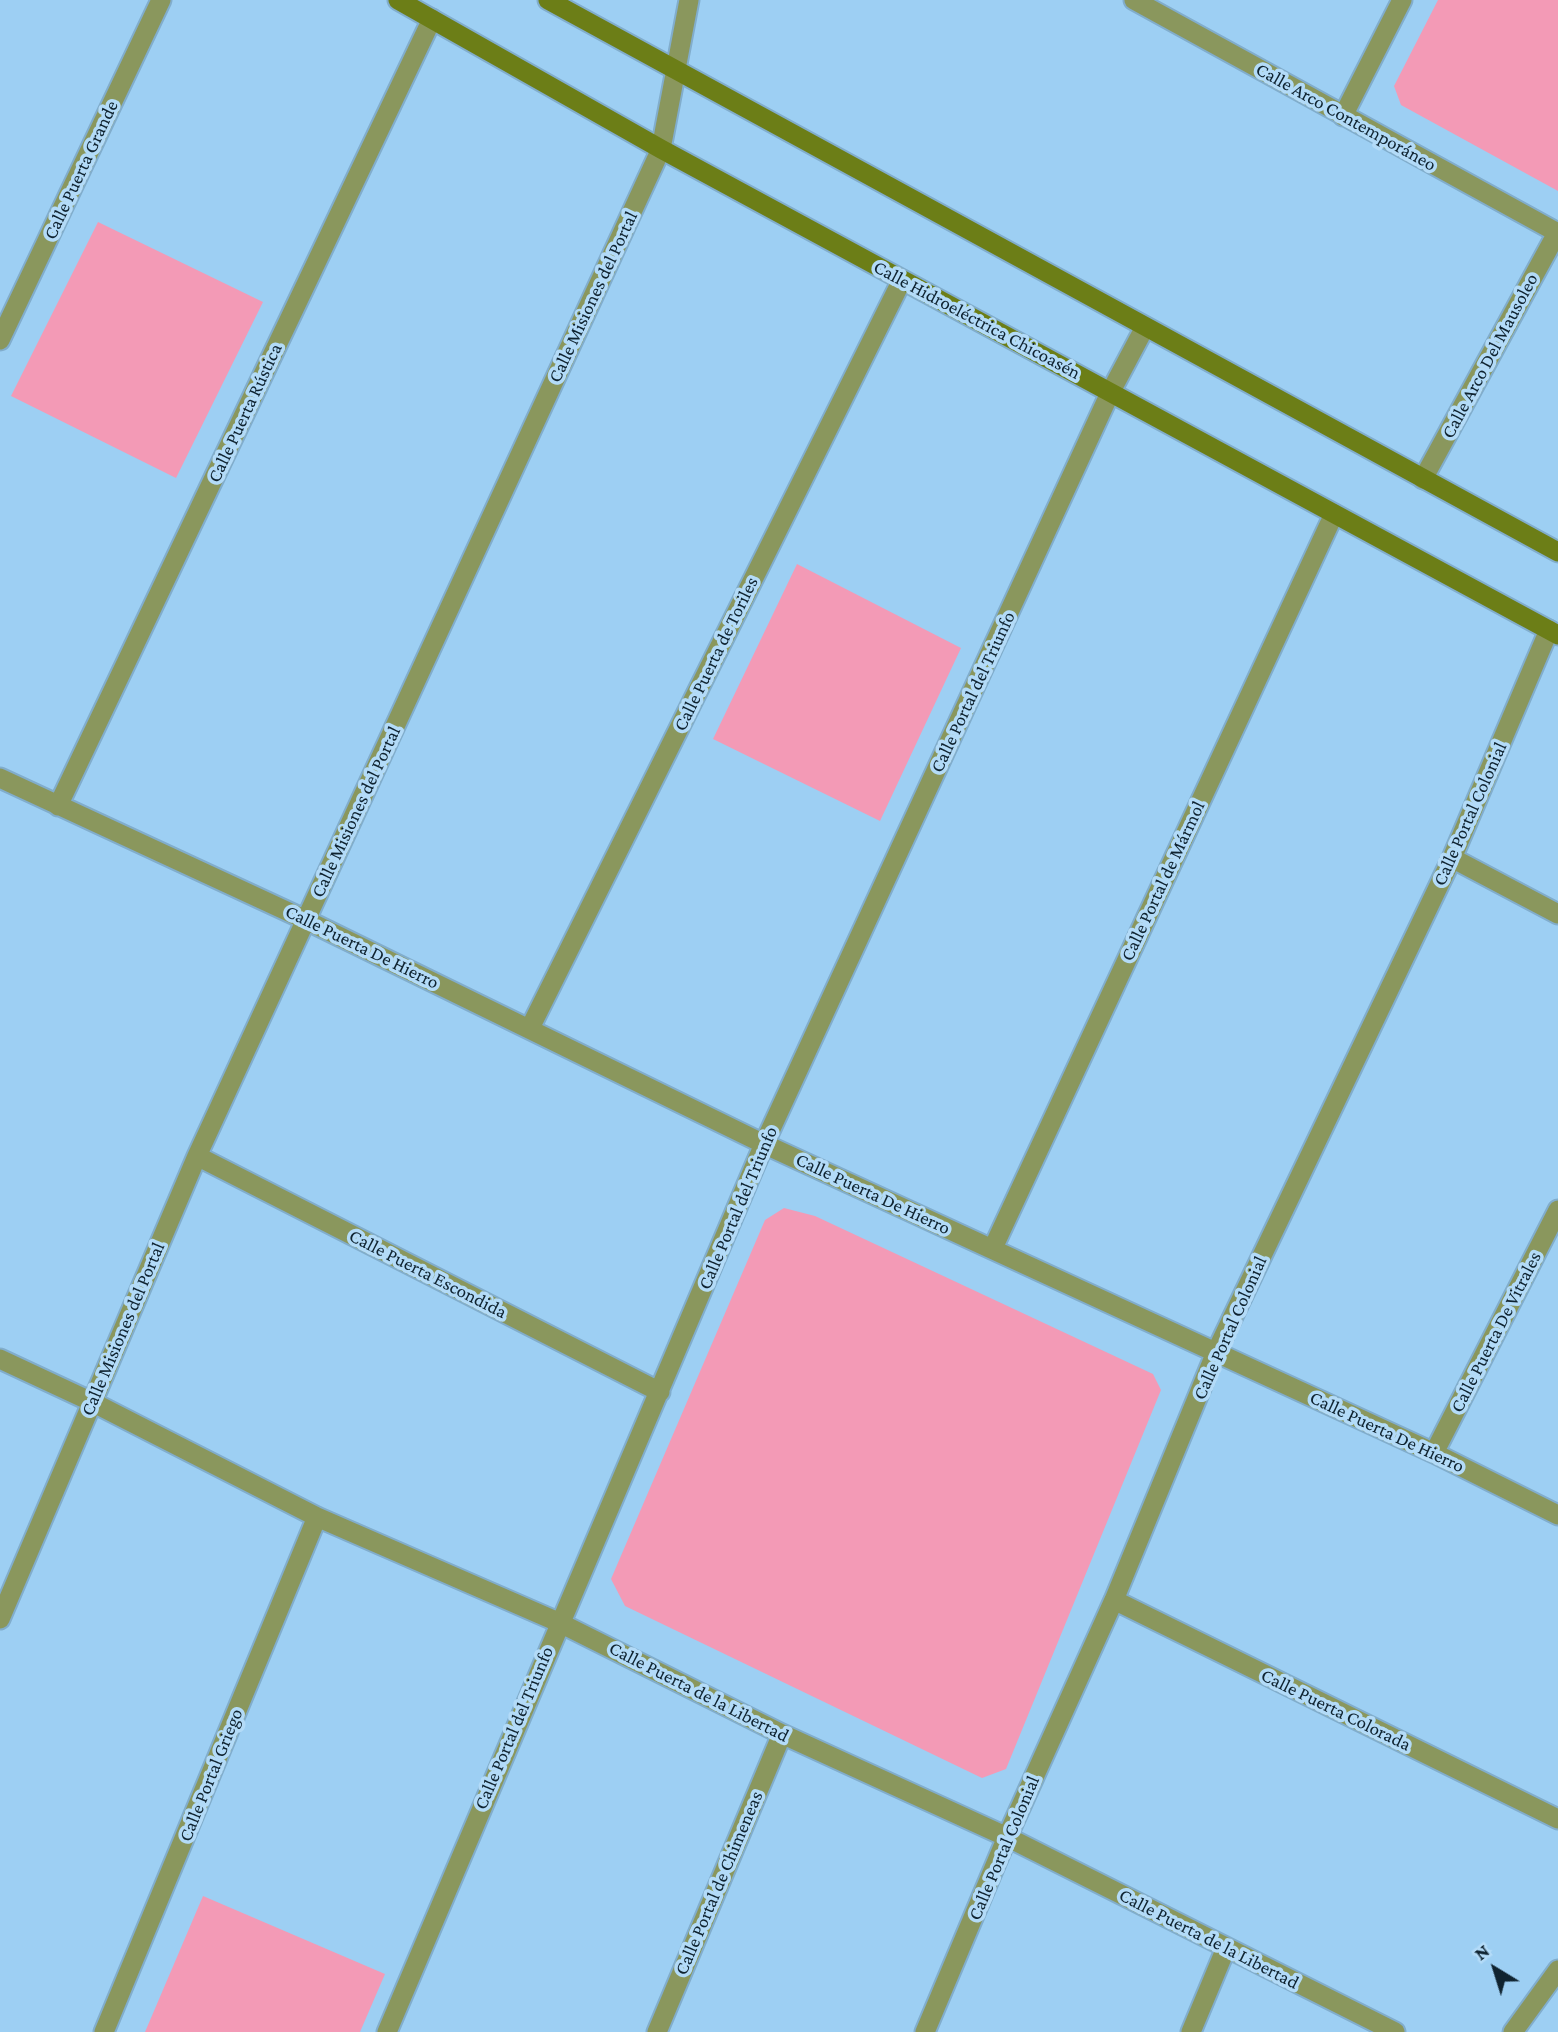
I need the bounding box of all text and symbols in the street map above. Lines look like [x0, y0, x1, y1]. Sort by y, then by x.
street label: Calle Arco Contemporáneo [1252, 58, 1440, 176]
street label: Calle Puerta Grande [39, 97, 123, 243]
street label: Calle Misiones del Portal [543, 208, 643, 386]
street label: Calle Hidroeléctrica Chicoasén [870, 256, 1084, 384]
street label: Calle Arco Del Mausoleo [1437, 270, 1543, 442]
street label: Calle Puerta Rústica [203, 340, 287, 486]
street label: Calle Puerta de Toriles [669, 573, 763, 735]
street label: Calle Portal del Triunfo [926, 608, 1020, 776]
street label: Calle Misiones del Portal [306, 723, 406, 901]
street label: Calle Portal Colonial [1428, 739, 1512, 889]
street label: Calle Portal de Mármol [1116, 798, 1210, 964]
street label: Calle Puerta De Hierro [282, 900, 442, 994]
street label: Calle Portal del Triunfo [693, 1123, 783, 1293]
street label: Calle Puerta De Hierro [792, 1148, 954, 1240]
street label: Calle Puerta Escondida [345, 1224, 511, 1324]
street label: Calle Misiones del Portal [76, 1239, 170, 1419]
street label: Calle Puerta De Vitrales [1446, 1248, 1546, 1416]
street label: Calle Portal Colonial [1188, 1253, 1272, 1403]
street label: Calle Puerta De Hierro [1306, 1386, 1468, 1478]
street label: Calle Puerta de la Libertad [605, 1637, 793, 1747]
street label: Calle Portal del Triunfo [469, 1643, 559, 1813]
street label: Calle Puerta Colorada [1257, 1664, 1415, 1756]
street label: Calle Portal Griego [174, 1705, 248, 1845]
street label: Calle Portal Colonial [963, 1772, 1045, 1924]
street label: Calle Portal de Chimeneas [670, 1788, 768, 1978]
street label: Calle Puerta de la Libertad [1115, 1884, 1303, 1994]
north arrow [1460, 1934, 1530, 2004]
text: N [1470, 1940, 1493, 1964]

